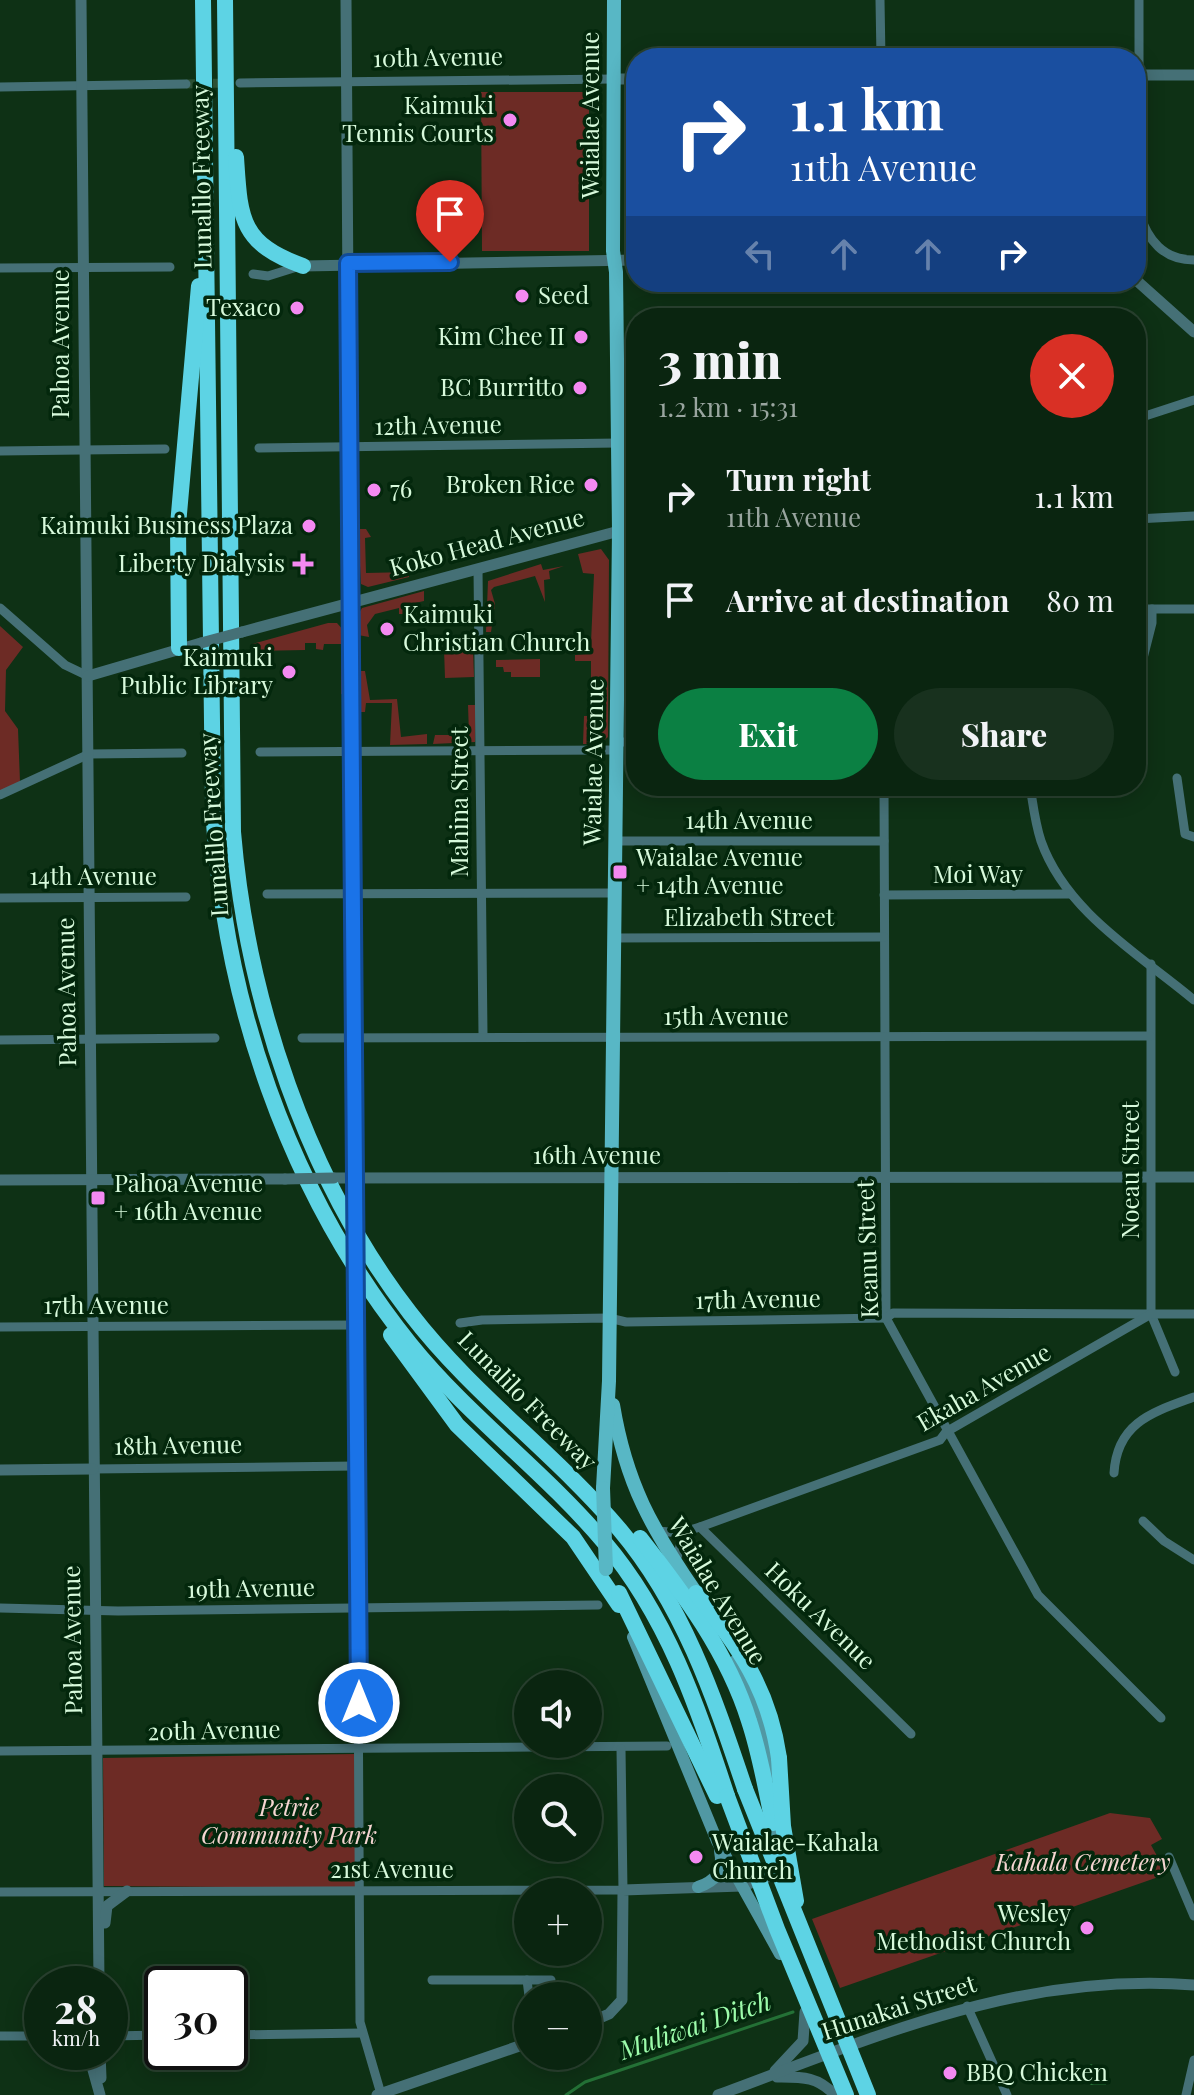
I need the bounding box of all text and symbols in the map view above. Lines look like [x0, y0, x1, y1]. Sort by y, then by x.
street label: Waialae Avenue [573, 32, 605, 199]
street label: 10th Avenue [373, 39, 503, 73]
text: 1.1 km [790, 70, 944, 145]
icon: right [658, 80, 762, 184]
street label: Lunalilo Freeway [182, 85, 218, 269]
place label: Kaimuki Tennis Courts [342, 88, 494, 148]
marker: Kaimuki Tennis Courts [501, 111, 519, 129]
text: 11th Avenue [790, 142, 977, 190]
pin [416, 180, 484, 262]
icon: arrive [428, 192, 472, 236]
icon: left [738, 232, 782, 276]
icon: ahead [822, 232, 866, 276]
icon: ahead [906, 232, 950, 276]
icon: right [990, 232, 1034, 276]
street label: Pahoa Avenue [43, 269, 75, 419]
place label: Seed [538, 278, 589, 310]
marker: Seed [513, 287, 531, 305]
place label: Texaco [206, 290, 281, 322]
marker: Texaco [288, 299, 306, 317]
place label: Kim Chee II [438, 319, 565, 351]
text: 3 min [658, 327, 781, 391]
marker: Kim Chee II [572, 328, 590, 346]
button: close [1030, 334, 1114, 418]
place label: BC Burritto [440, 370, 564, 402]
marker: BC Burritto [571, 379, 589, 397]
text: 1.2 km · 15:31 [658, 389, 798, 424]
street label: 12th Avenue [374, 407, 502, 441]
text: Turn right [726, 459, 871, 499]
place label: Broken Rice [446, 467, 575, 499]
place label: 76 [390, 472, 412, 504]
icon: right [658, 474, 702, 518]
marker: Broken Rice [582, 476, 600, 494]
text: 1.1 km [1035, 476, 1114, 516]
marker: 76 [365, 481, 383, 499]
text: 11th Avenue [726, 499, 861, 534]
street label: Koko Head Avenue [386, 500, 587, 582]
place label: Kaimuki Business Plaza [40, 508, 293, 540]
marker: Kaimuki Business Plaza [300, 517, 318, 535]
place label: Liberty Dialysis [118, 546, 285, 578]
marker: Liberty Dialysis [292, 553, 314, 575]
icon: arrive [658, 578, 702, 622]
text: Arrive at destination [726, 580, 1009, 620]
text: 80 m [1046, 580, 1114, 620]
place label: Kaimuki Christian Church [403, 597, 590, 657]
marker: Kaimuki Christian Church [378, 620, 396, 638]
place label: Kaimuki Public Library [120, 640, 273, 700]
marker: Kaimuki Public Library [280, 663, 298, 681]
street label: Waialae Avenue [575, 678, 609, 847]
button: Exit [658, 688, 878, 780]
button: Share [894, 688, 1114, 780]
street label: Mahina Street [442, 726, 474, 877]
street label: Lunalilo Freeway [190, 732, 234, 918]
street label: 14th Avenue [685, 803, 813, 835]
place label: Waialae Avenue + 14th Avenue [635, 840, 803, 900]
street label: Moi Way [933, 857, 1023, 889]
street label: 14th Avenue [29, 859, 157, 891]
marker: Waialae Avenue + 14th Avenue [611, 863, 629, 881]
street label: Elizabeth Street [664, 900, 835, 932]
street label: Pahoa Avenue [48, 917, 82, 1067]
street label: 15th Avenue [663, 999, 789, 1031]
street label: Noeau Street [1113, 1100, 1145, 1239]
street label: 16th Avenue [533, 1138, 661, 1170]
place label: Pahoa Avenue + 16th Avenue [114, 1166, 263, 1226]
street label: Keanu Street [848, 1179, 884, 1319]
marker: Pahoa Avenue + 16th Avenue [89, 1189, 107, 1207]
street label: 17th Avenue [695, 1281, 821, 1315]
street label: 17th Avenue [43, 1288, 169, 1320]
street label: Lunalilo Freeway [452, 1323, 605, 1476]
street label: Ekaha Avenue [910, 1335, 1056, 1438]
street label: 18th Avenue [114, 1427, 242, 1461]
street label: Waialae Avenue [662, 1509, 775, 1670]
street label: Hoku Avenue [759, 1554, 884, 1675]
street label: Pahoa Avenue [54, 1565, 88, 1715]
street label: 19th Avenue [187, 1570, 315, 1604]
position arrow [317, 1661, 401, 1745]
map controls [514, 1670, 602, 2070]
button: sound [514, 1670, 602, 1758]
street label: 20th Avenue [147, 1712, 281, 1746]
button: search [514, 1774, 602, 1862]
park label: Petrie Community Park [201, 1790, 377, 1850]
place label: Waialae-Kahala Church [711, 1825, 879, 1885]
park label: Kahala Cemetery [994, 1845, 1171, 1877]
marker: Waialae-Kahala Church [687, 1848, 705, 1866]
street label: 21st Avenue [330, 1852, 454, 1884]
button: + [514, 1878, 602, 1966]
place label: Wesley Methodist Church [876, 1896, 1071, 1956]
marker: Wesley Methodist Church [1078, 1919, 1096, 1937]
speed limit sign: 30 [144, 1966, 248, 2070]
street label: Hunakai Street [817, 1966, 980, 2046]
text: 28 [54, 1981, 98, 2034]
button: − [514, 1982, 602, 2070]
water label: Muliwai Ditch [613, 1982, 775, 2067]
text: km/h [52, 2024, 100, 2051]
place label: BBQ Chicken [966, 2055, 1108, 2087]
marker: BBQ Chicken [941, 2064, 959, 2082]

